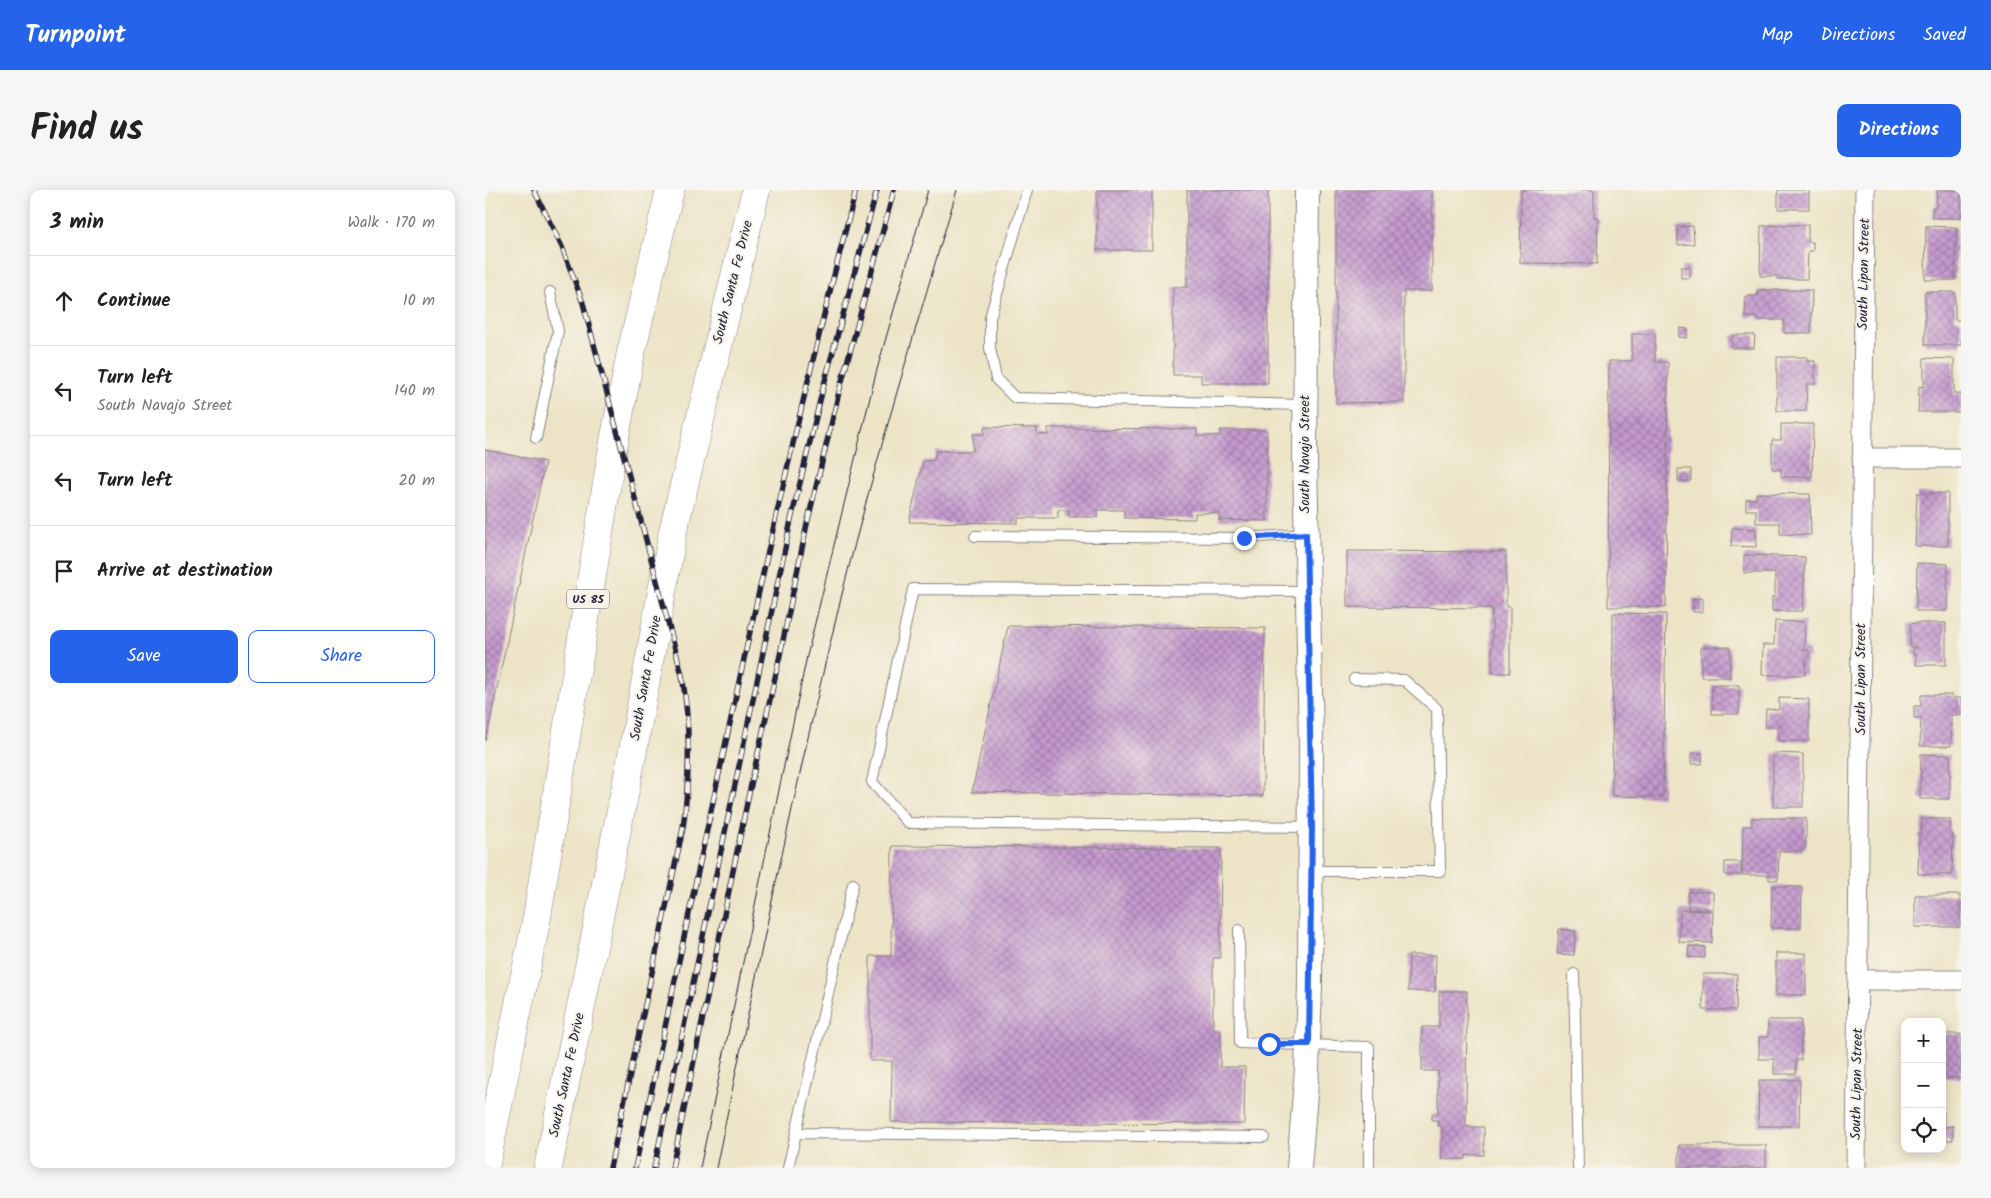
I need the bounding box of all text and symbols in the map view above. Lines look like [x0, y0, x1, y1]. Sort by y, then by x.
text: Turnpoint [25, 16, 126, 55]
text: Map [1761, 21, 1793, 50]
text: Directions [1821, 21, 1895, 50]
text: Saved [1923, 21, 1966, 50]
text: Find us [30, 102, 143, 158]
button: Directions [1837, 104, 1961, 157]
text: 3 min [50, 206, 104, 239]
text: Walk · 170 m [347, 210, 435, 235]
street label: South Santa Fe Drive [707, 217, 759, 346]
street label: South Lipan Street [1852, 217, 1876, 330]
text: Continue [97, 286, 170, 316]
icon: ahead [50, 287, 78, 315]
text: 10 m [403, 288, 435, 313]
text: Turn left [97, 363, 172, 393]
icon: left [50, 377, 78, 405]
text: 140 m [394, 378, 435, 403]
text: South Navajo Street [97, 393, 233, 418]
street label: South Navajo Street [1294, 394, 1316, 513]
text: Turn left [97, 466, 172, 496]
icon: left [50, 467, 78, 495]
text: 20 m [399, 468, 435, 493]
route end [1233, 527, 1256, 550]
text: Arrive at destination [97, 556, 273, 586]
icon: arrive [50, 557, 78, 585]
road number: US 85 [567, 589, 609, 608]
street label: South Santa Fe Drive [624, 613, 668, 742]
street label: South Lipan Street [1850, 622, 1872, 735]
button: Save [50, 630, 238, 683]
button: Share [248, 630, 435, 683]
street label: South Santa Fe Drive [543, 1010, 591, 1139]
map controls [1901, 1018, 1946, 1153]
button: + [1901, 1018, 1946, 1063]
street label: South Lipan Street [1845, 1027, 1869, 1140]
route start [1258, 1033, 1281, 1056]
button: − [1901, 1063, 1946, 1108]
button: locate [1901, 1108, 1946, 1153]

